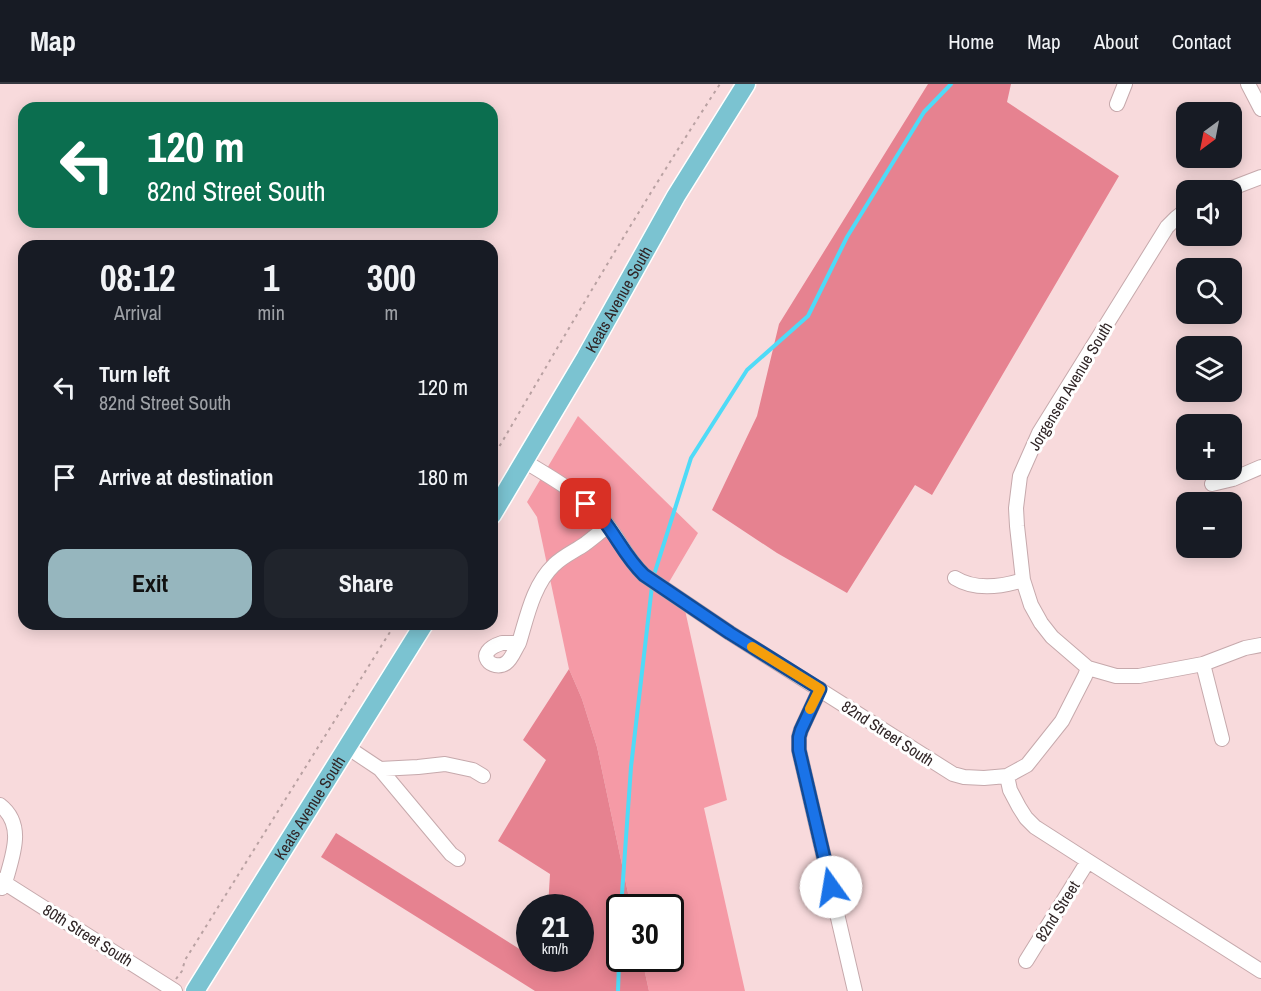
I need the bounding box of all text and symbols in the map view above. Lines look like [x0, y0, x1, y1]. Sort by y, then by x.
text: Map [30, 22, 76, 60]
text: Home [948, 27, 994, 56]
text: Map [1027, 27, 1061, 56]
text: About [1094, 27, 1139, 56]
text: Contact [1172, 27, 1231, 56]
north arrow [1176, 102, 1242, 168]
map controls [1176, 102, 1242, 558]
text: 120 m [147, 119, 245, 175]
icon: left [48, 126, 126, 204]
text: 82nd Street South [147, 173, 326, 209]
button: sound [1176, 180, 1242, 246]
street label: Keats Avenue South [580, 242, 657, 356]
text: 08:12 [100, 254, 175, 302]
text: 1 [263, 254, 279, 302]
text: 300 [367, 254, 416, 302]
button: search [1176, 258, 1242, 324]
text: Arrival [114, 299, 161, 326]
text: min [257, 299, 285, 326]
text: m [385, 299, 398, 326]
street label: Jorgensen Avenue South [1023, 318, 1117, 454]
button: layers [1176, 336, 1242, 402]
text: Turn left [99, 359, 170, 389]
icon: left [48, 371, 81, 404]
text: 120 m [418, 372, 468, 402]
text: 82nd Street South [99, 389, 231, 416]
button: + [1176, 414, 1242, 480]
icon: arrive [48, 461, 81, 494]
text: Arrive at destination [99, 462, 273, 492]
text: 180 m [418, 462, 468, 492]
pin [560, 478, 611, 529]
icon: arrive [569, 487, 602, 520]
button: − [1176, 492, 1242, 558]
button: Exit [48, 549, 252, 618]
button: Share [264, 549, 468, 618]
street label: 82nd Street South [838, 695, 938, 771]
street label: Keats Avenue South [269, 752, 350, 864]
position arrow [799, 855, 863, 919]
street label: 82nd Street [1030, 876, 1084, 946]
speed limit sign: 30 [606, 894, 684, 972]
street label: 80th Street South [39, 899, 137, 971]
text: 21 [541, 906, 569, 946]
text: km/h [542, 938, 568, 959]

